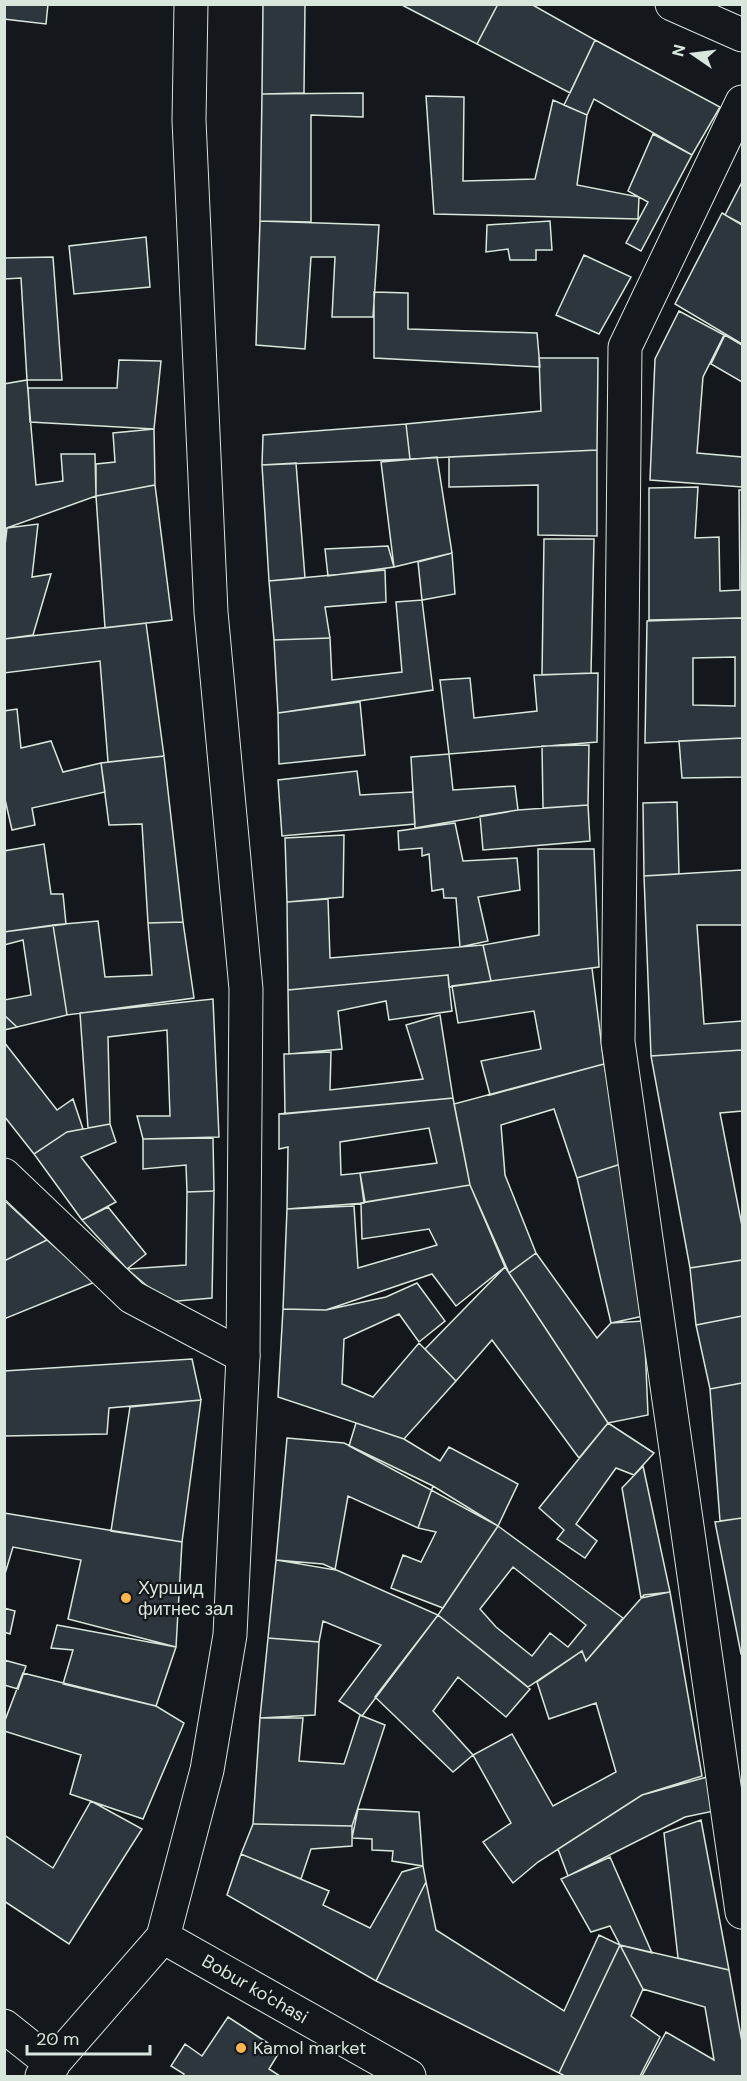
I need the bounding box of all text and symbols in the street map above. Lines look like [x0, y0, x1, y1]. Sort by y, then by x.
north arrow [663, 24, 723, 84]
text: N [667, 42, 691, 59]
place label: Хуршид фитнес зал [138, 1576, 234, 1621]
marker: Хуршид фитнес зал [119, 1591, 133, 1605]
street label: Bobur ko'chasi [198, 1949, 312, 2029]
scale bar [27, 2018, 150, 2056]
text: 20 m [36, 2027, 79, 2051]
place label: Kamol market [253, 2036, 366, 2060]
marker: Kamol market [234, 2041, 248, 2055]

